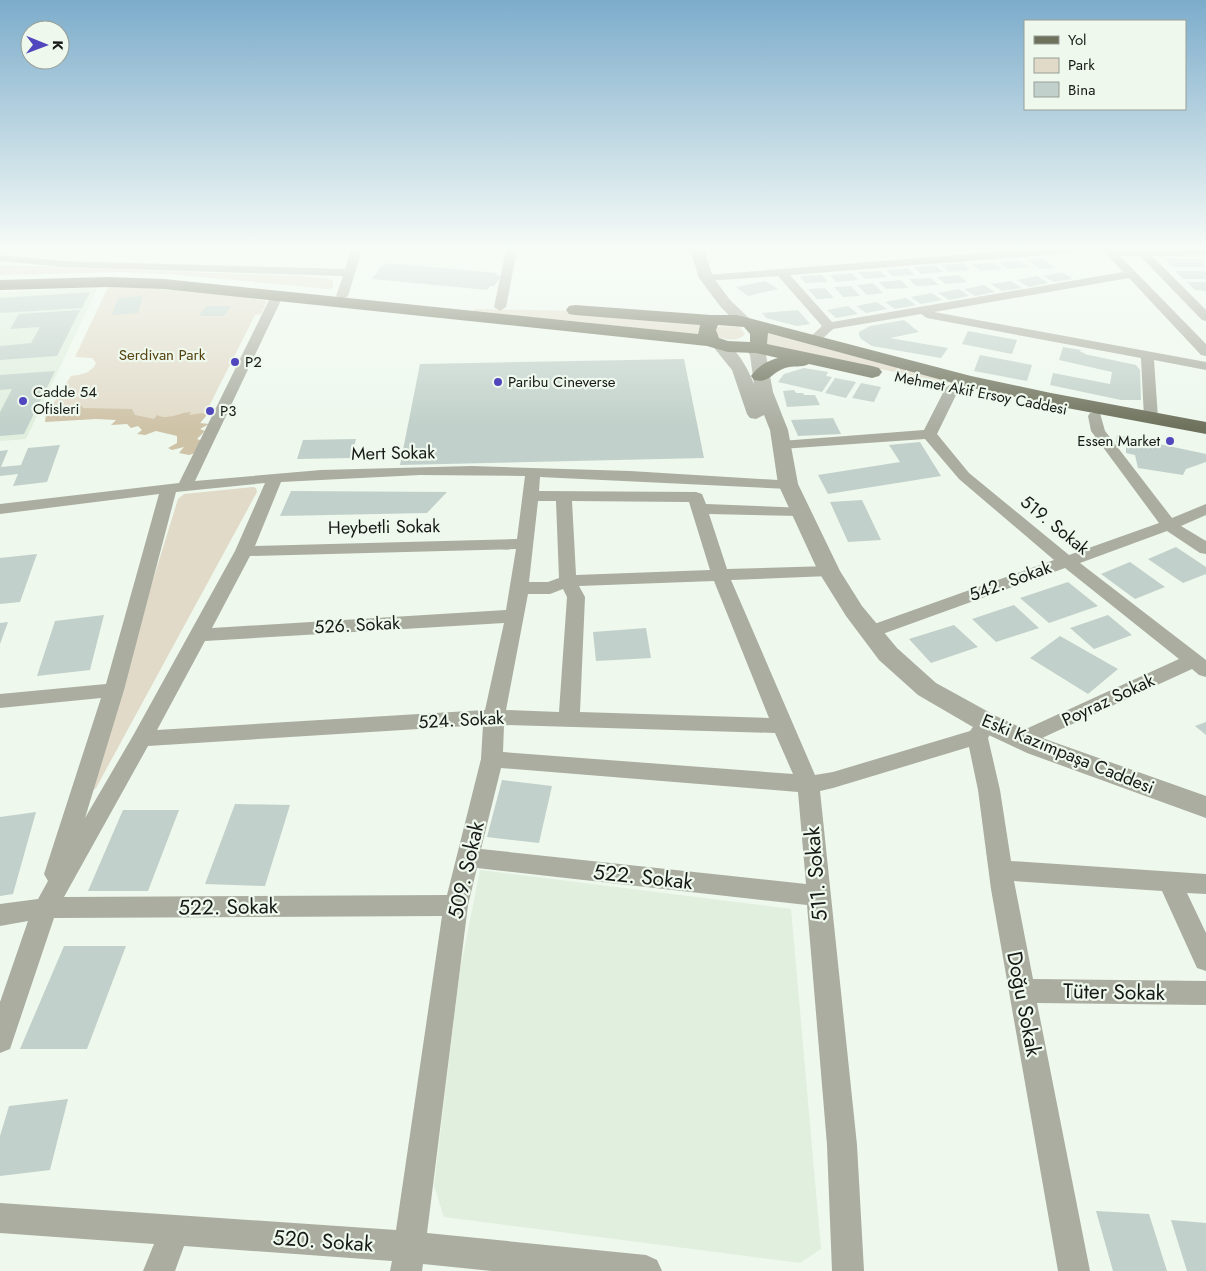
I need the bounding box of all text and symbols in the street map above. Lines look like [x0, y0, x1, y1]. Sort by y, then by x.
north arrow [20, 20, 70, 70]
legend [1024, 20, 1186, 110]
text: Yol [1068, 29, 1087, 51]
text: K [48, 40, 68, 51]
text: Park [1068, 54, 1095, 76]
text: Bina [1068, 79, 1095, 101]
park label: Serdivan Park [119, 344, 206, 366]
place label: P2 [245, 351, 262, 373]
marker: P2 [229, 356, 241, 368]
street label: Mehmet Akif Ersoy Caddesi [893, 365, 1069, 421]
place label: Paribu Cineverse [508, 371, 616, 393]
marker: Paribu Cineverse [492, 376, 504, 388]
place label: Cadde 54 Ofisleri [33, 381, 97, 420]
marker: Cadde 54 Ofisleri [17, 395, 29, 407]
place label: P3 [220, 400, 236, 422]
marker: P3 [204, 405, 216, 417]
place label: Essen Market [1077, 430, 1160, 452]
marker: Essen Market [1164, 435, 1176, 447]
street label: Mert Sokak [351, 439, 435, 467]
street label: 519. Sokak [1015, 489, 1095, 561]
street label: Heybetli Sokak [328, 513, 440, 541]
street label: 542. Sokak [965, 554, 1055, 608]
street label: 526. Sokak [313, 610, 401, 640]
street label: Poyraz Sokak [1057, 667, 1159, 733]
street label: 524. Sokak [417, 705, 505, 735]
street label: Eski Kazımpaşa Caddesi [978, 707, 1158, 801]
street label: 509. Sokak [440, 818, 492, 922]
street label: 511. Sokak [797, 825, 835, 923]
street label: 522. Sokak [592, 857, 695, 897]
street label: 522. Sokak [178, 891, 279, 923]
street label: Doğu Sokak [999, 949, 1049, 1060]
street label: Tüter Sokak [1063, 976, 1166, 1008]
street label: 520. Sokak [272, 1223, 375, 1260]

